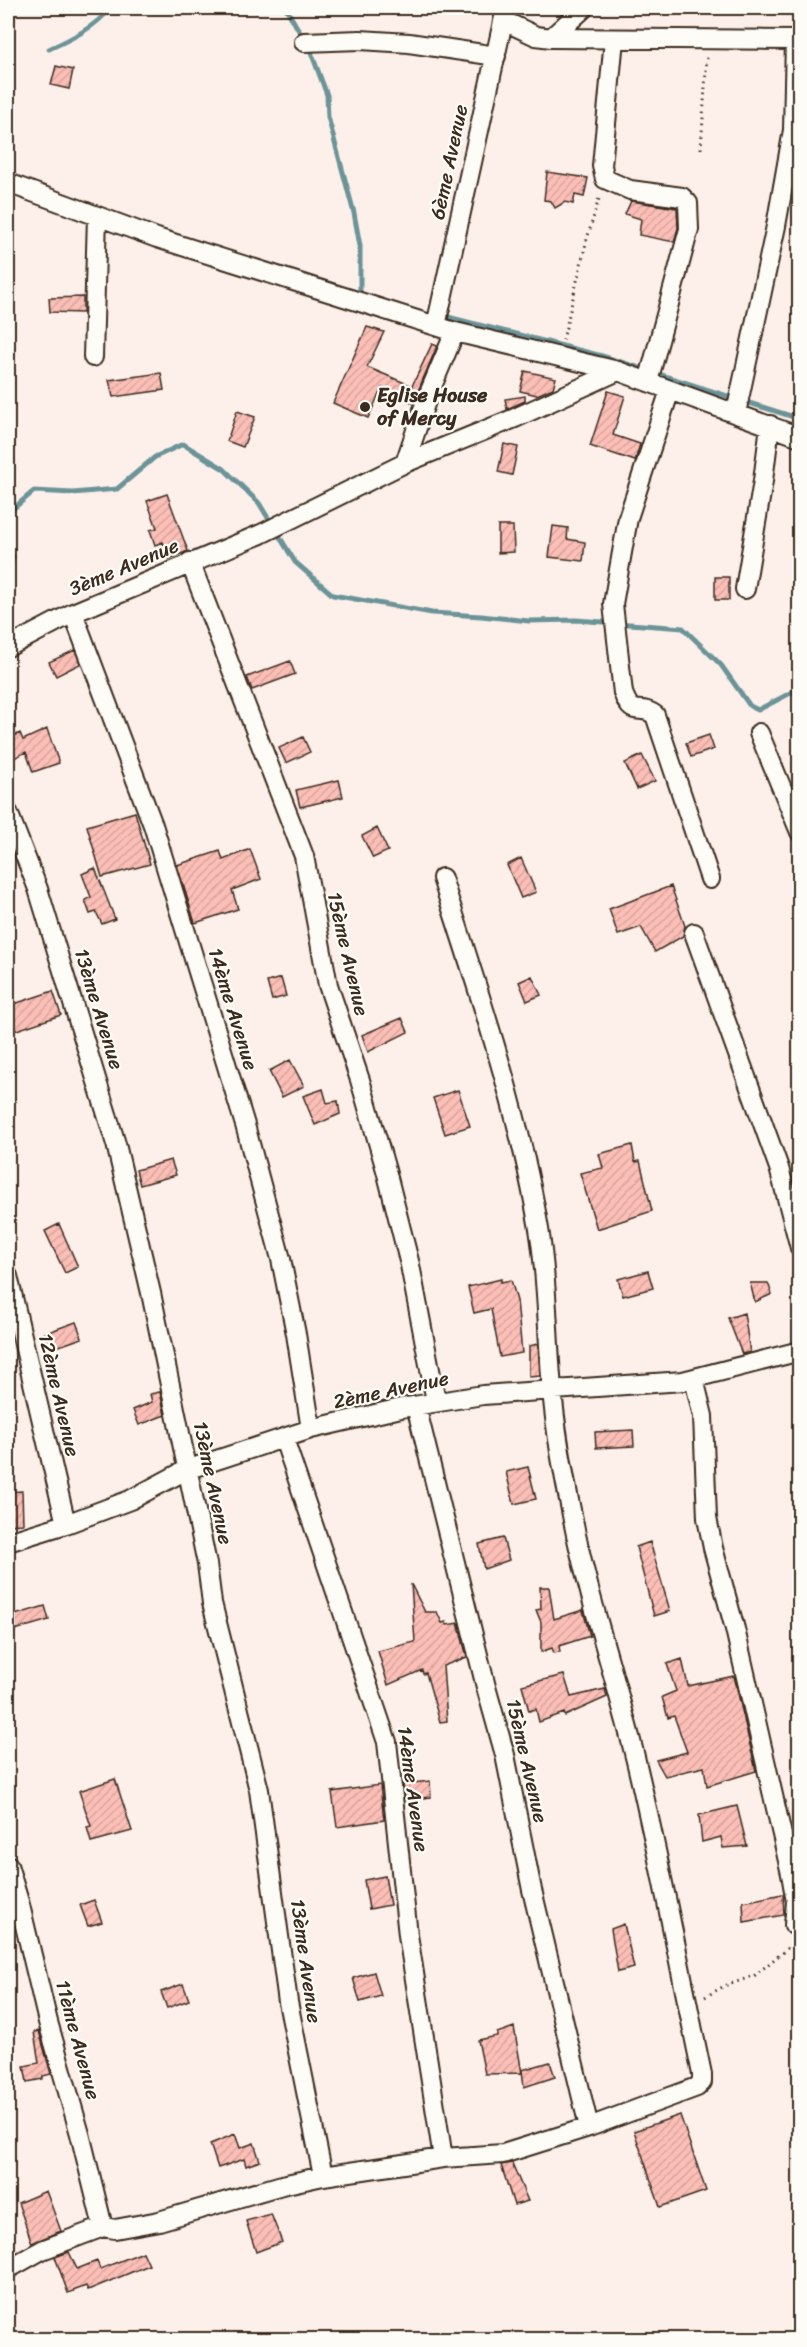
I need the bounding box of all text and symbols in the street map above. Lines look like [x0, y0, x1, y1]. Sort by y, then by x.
street label: 6ème Avenue [420, 101, 478, 223]
place label: Eglise House of Mercy [377, 378, 488, 436]
marker: Eglise House of Mercy [358, 400, 372, 414]
street label: 3ème Avenue [63, 528, 185, 606]
street label: 15ème Avenue [317, 888, 379, 1020]
street label: 14ème Avenue [198, 943, 268, 1075]
street label: 13ème Avenue [64, 944, 134, 1074]
street label: 12ème Avenue [28, 1330, 90, 1460]
street label: 2ème Avenue [330, 1361, 452, 1419]
street label: 13ème Avenue [183, 1418, 243, 1548]
street label: 15ème Avenue [496, 1695, 558, 1827]
street label: 14ème Avenue [387, 1724, 439, 1854]
street label: 13ème Avenue [280, 1897, 332, 2025]
street label: 11ème Avenue [45, 1976, 111, 2104]

